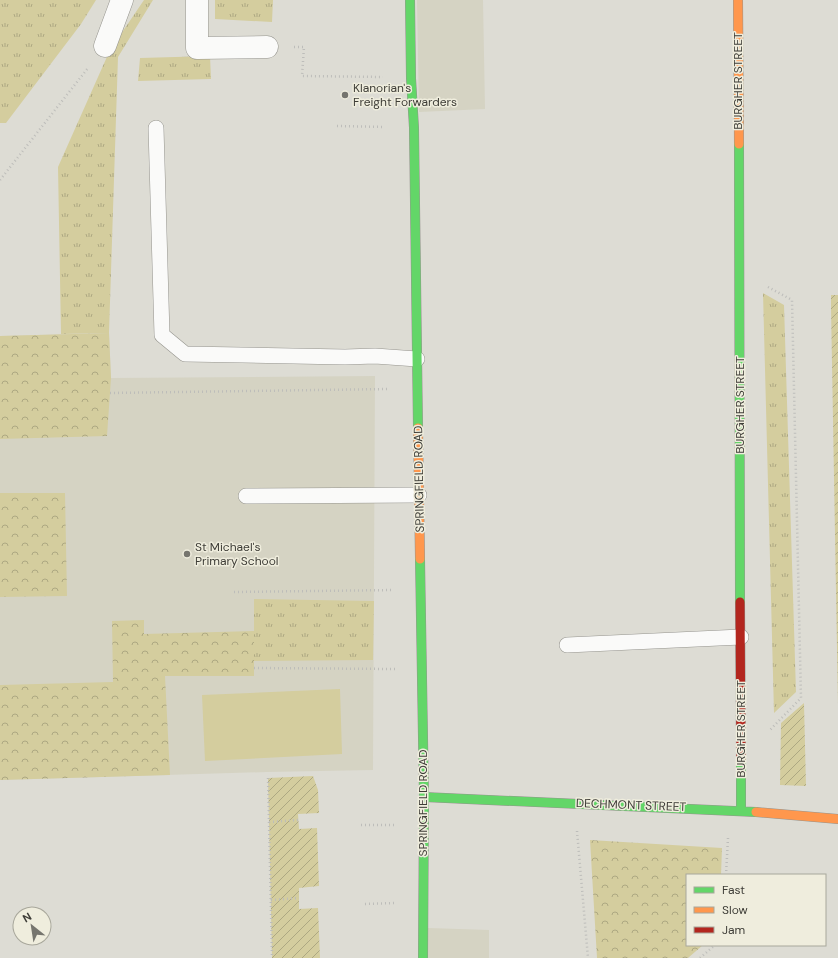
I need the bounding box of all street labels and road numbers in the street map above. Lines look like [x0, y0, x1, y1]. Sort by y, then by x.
street label: BURGHER STREET [730, 32, 746, 130]
street label: BURGHER STREET [732, 356, 748, 454]
street label: SPRINGFIELD ROAD [410, 425, 428, 533]
street label: BURGHER STREET [733, 680, 749, 778]
street label: SPRINGFIELD ROAD [415, 749, 431, 857]
street label: DECHMONT STREET [576, 795, 687, 815]

